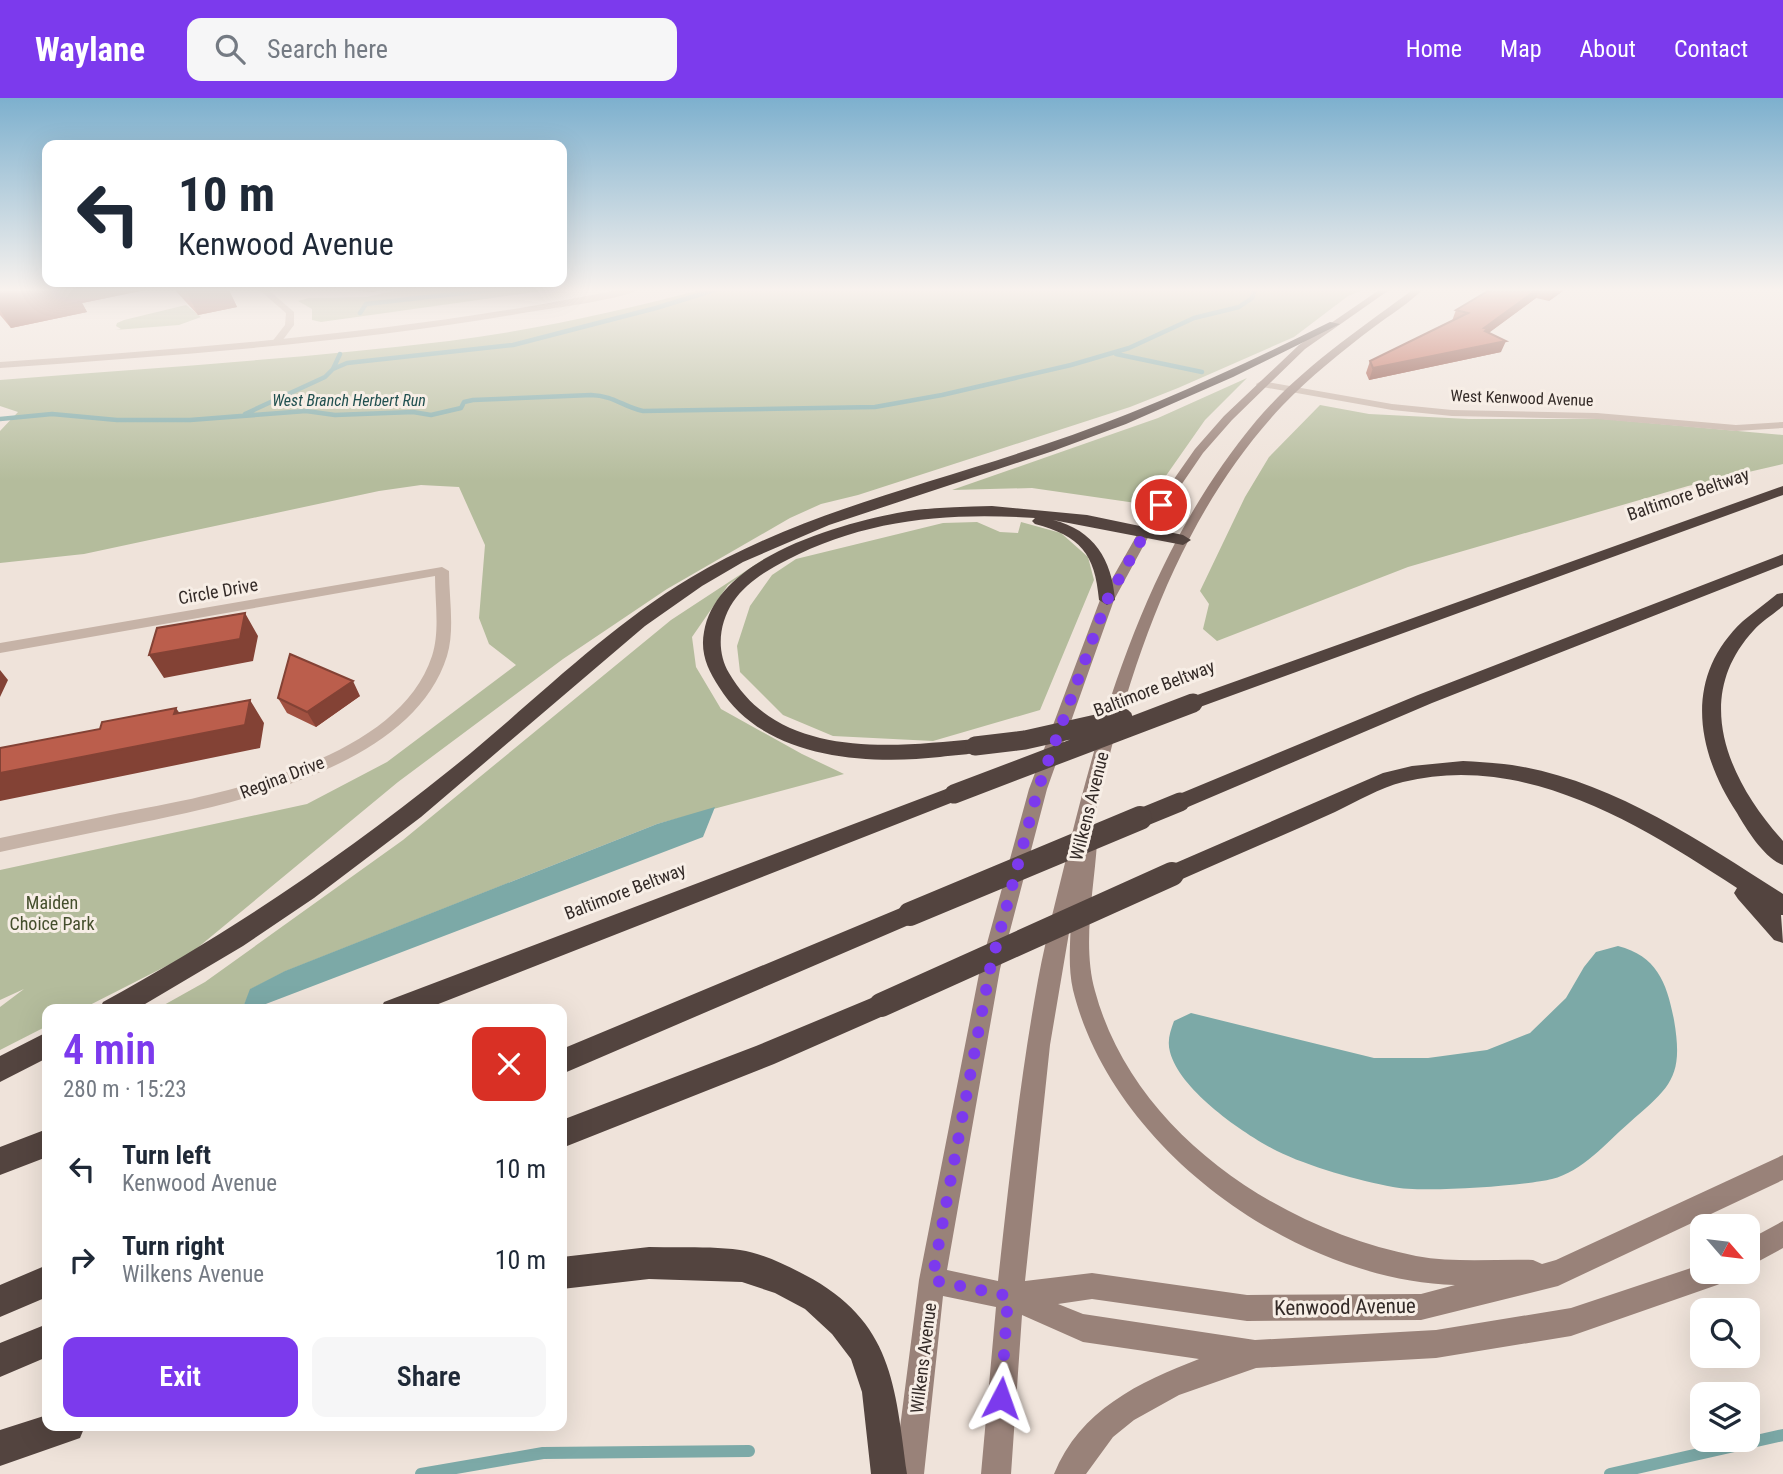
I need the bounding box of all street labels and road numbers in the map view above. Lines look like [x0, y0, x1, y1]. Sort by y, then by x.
street label: West Kenwood Avenue [1450, 386, 1594, 410]
street label: Baltimore Beltway [1624, 463, 1752, 525]
street label: Circle Drive [176, 574, 260, 608]
street label: Baltimore Beltway [1091, 655, 1218, 721]
street label: Wilkens Avenue [1065, 749, 1113, 863]
street label: Regina Drive [237, 751, 327, 803]
street label: Baltimore Beltway [562, 858, 689, 924]
street label: Kenwood Avenue [1274, 1294, 1416, 1320]
street label: Wilkens Avenue [906, 1302, 940, 1414]

